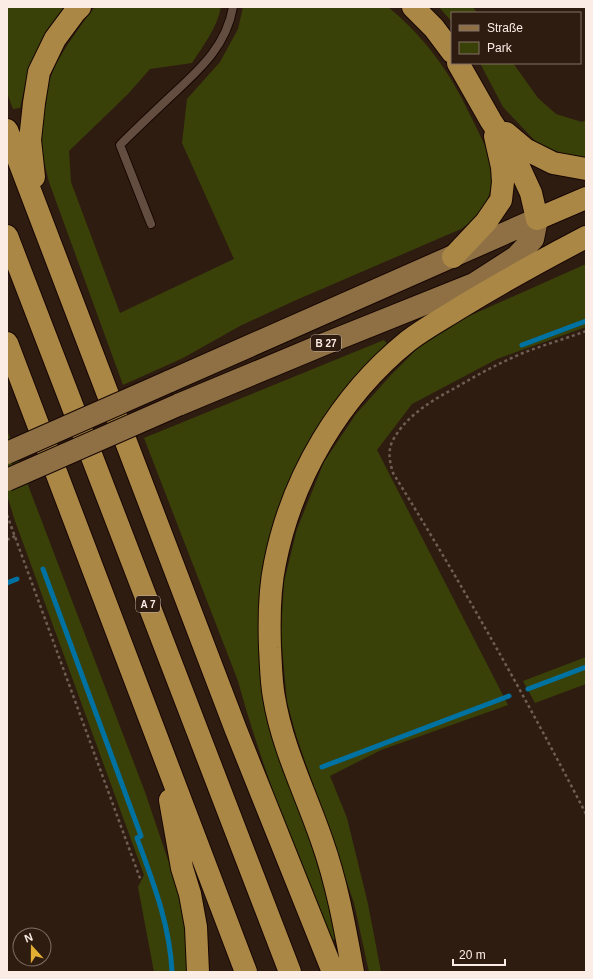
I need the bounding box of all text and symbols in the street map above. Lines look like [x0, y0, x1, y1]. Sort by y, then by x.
legend [451, 12, 581, 64]
text: Straße [487, 21, 523, 35]
text: Park [487, 41, 513, 55]
road number: B 27 [311, 335, 341, 351]
road number: A 7 [136, 596, 160, 612]
north arrow [12, 927, 52, 967]
text: N [23, 931, 34, 945]
scale bar [453, 941, 505, 967]
text: 20 m [459, 948, 486, 962]

